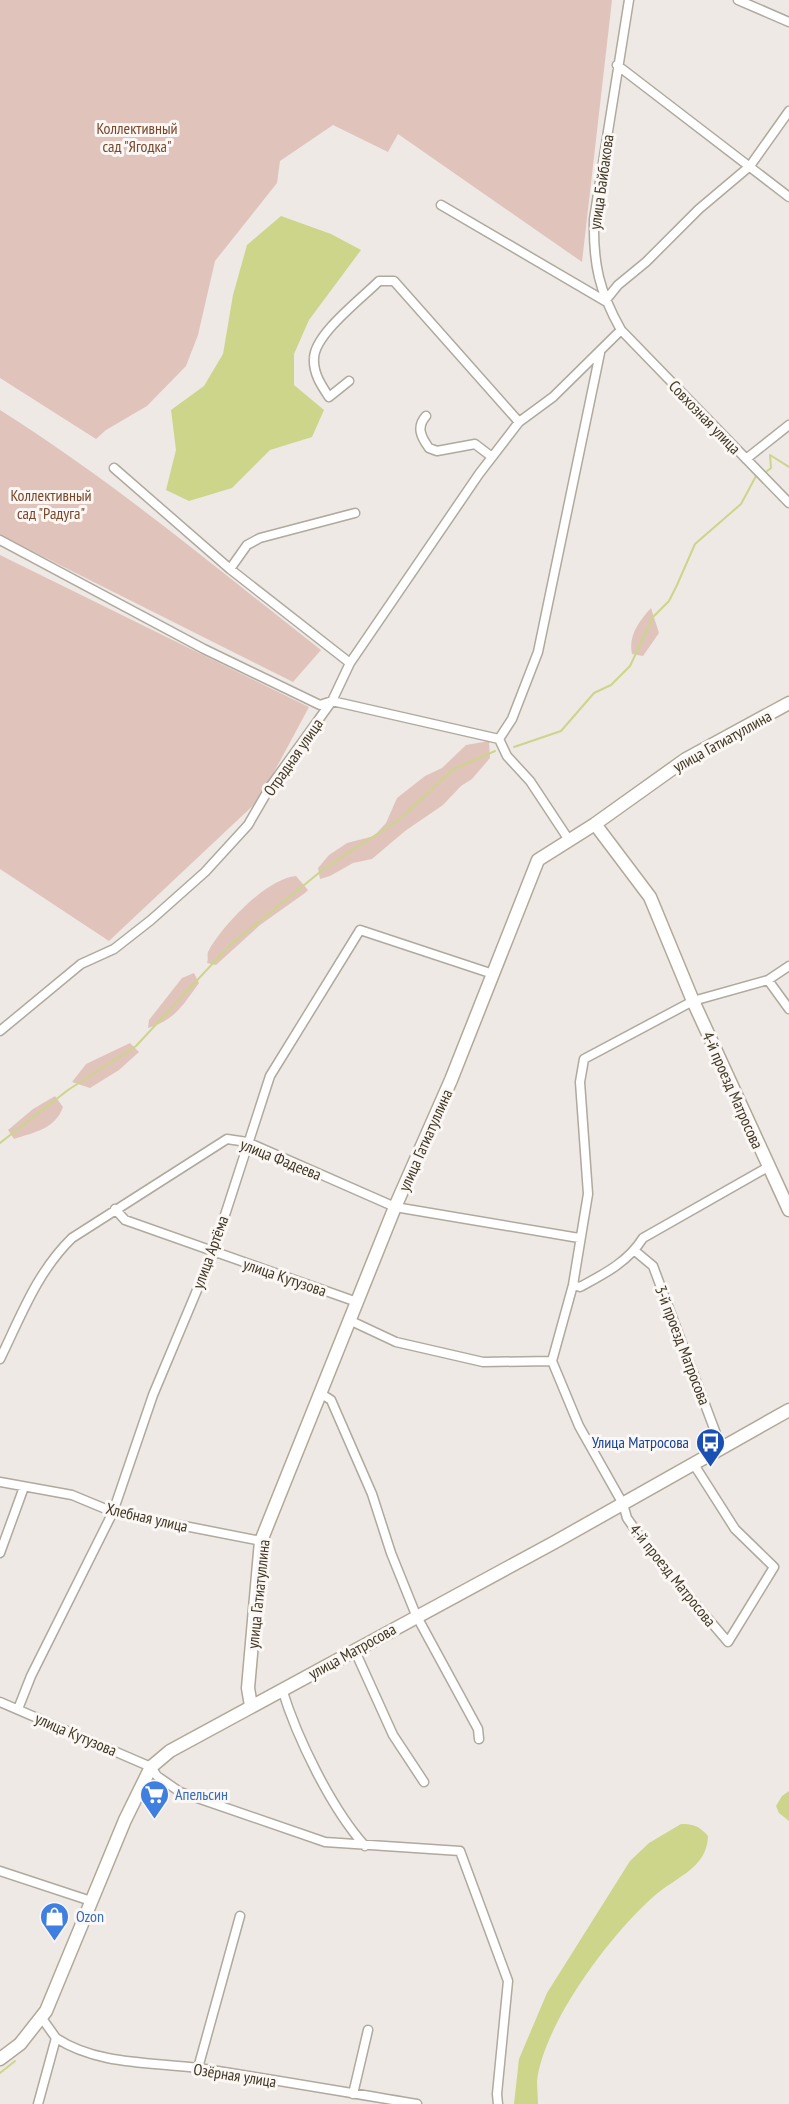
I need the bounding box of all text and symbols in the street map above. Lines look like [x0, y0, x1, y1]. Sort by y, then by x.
park label: Коллективный сад "Ягодка" [96, 118, 178, 156]
street label: улица Байбакова [584, 133, 618, 231]
street label: Совхозная улица [665, 376, 745, 458]
park label: Коллективный сад "Радуга" [10, 485, 92, 523]
street label: улица Гатиатуллина [669, 706, 775, 776]
street label: Отрадная улица [259, 714, 327, 800]
street label: 4-й проезд Матросова [698, 1028, 768, 1152]
street label: улица Гатиатуллина [394, 1086, 456, 1194]
street label: улица Фадеева [238, 1134, 324, 1184]
street label: улица Артёма [188, 1213, 232, 1291]
street label: улица Кутузова [241, 1253, 329, 1301]
street label: 3-й проезд Матросова [651, 1282, 715, 1408]
bus stop icon: Улица Матросова [694, 1426, 726, 1468]
place label: Улица Матросова [592, 1432, 689, 1452]
street label: Хлебная улица [104, 1498, 190, 1536]
street label: 4-й проезд Матросова [625, 1520, 721, 1630]
street label: улица Гатиатуллина [242, 1538, 274, 1650]
street label: улица Матросова [305, 1619, 399, 1683]
street label: улица Кутузова [32, 1708, 120, 1760]
supermarket icon: Апельсин [138, 1778, 170, 1820]
place label: Апельсин [175, 1784, 228, 1804]
shop icon: Ozon [39, 1900, 71, 1942]
place label: Ozon [76, 1906, 104, 1926]
street label: Озёрная улица [192, 2059, 278, 2091]

